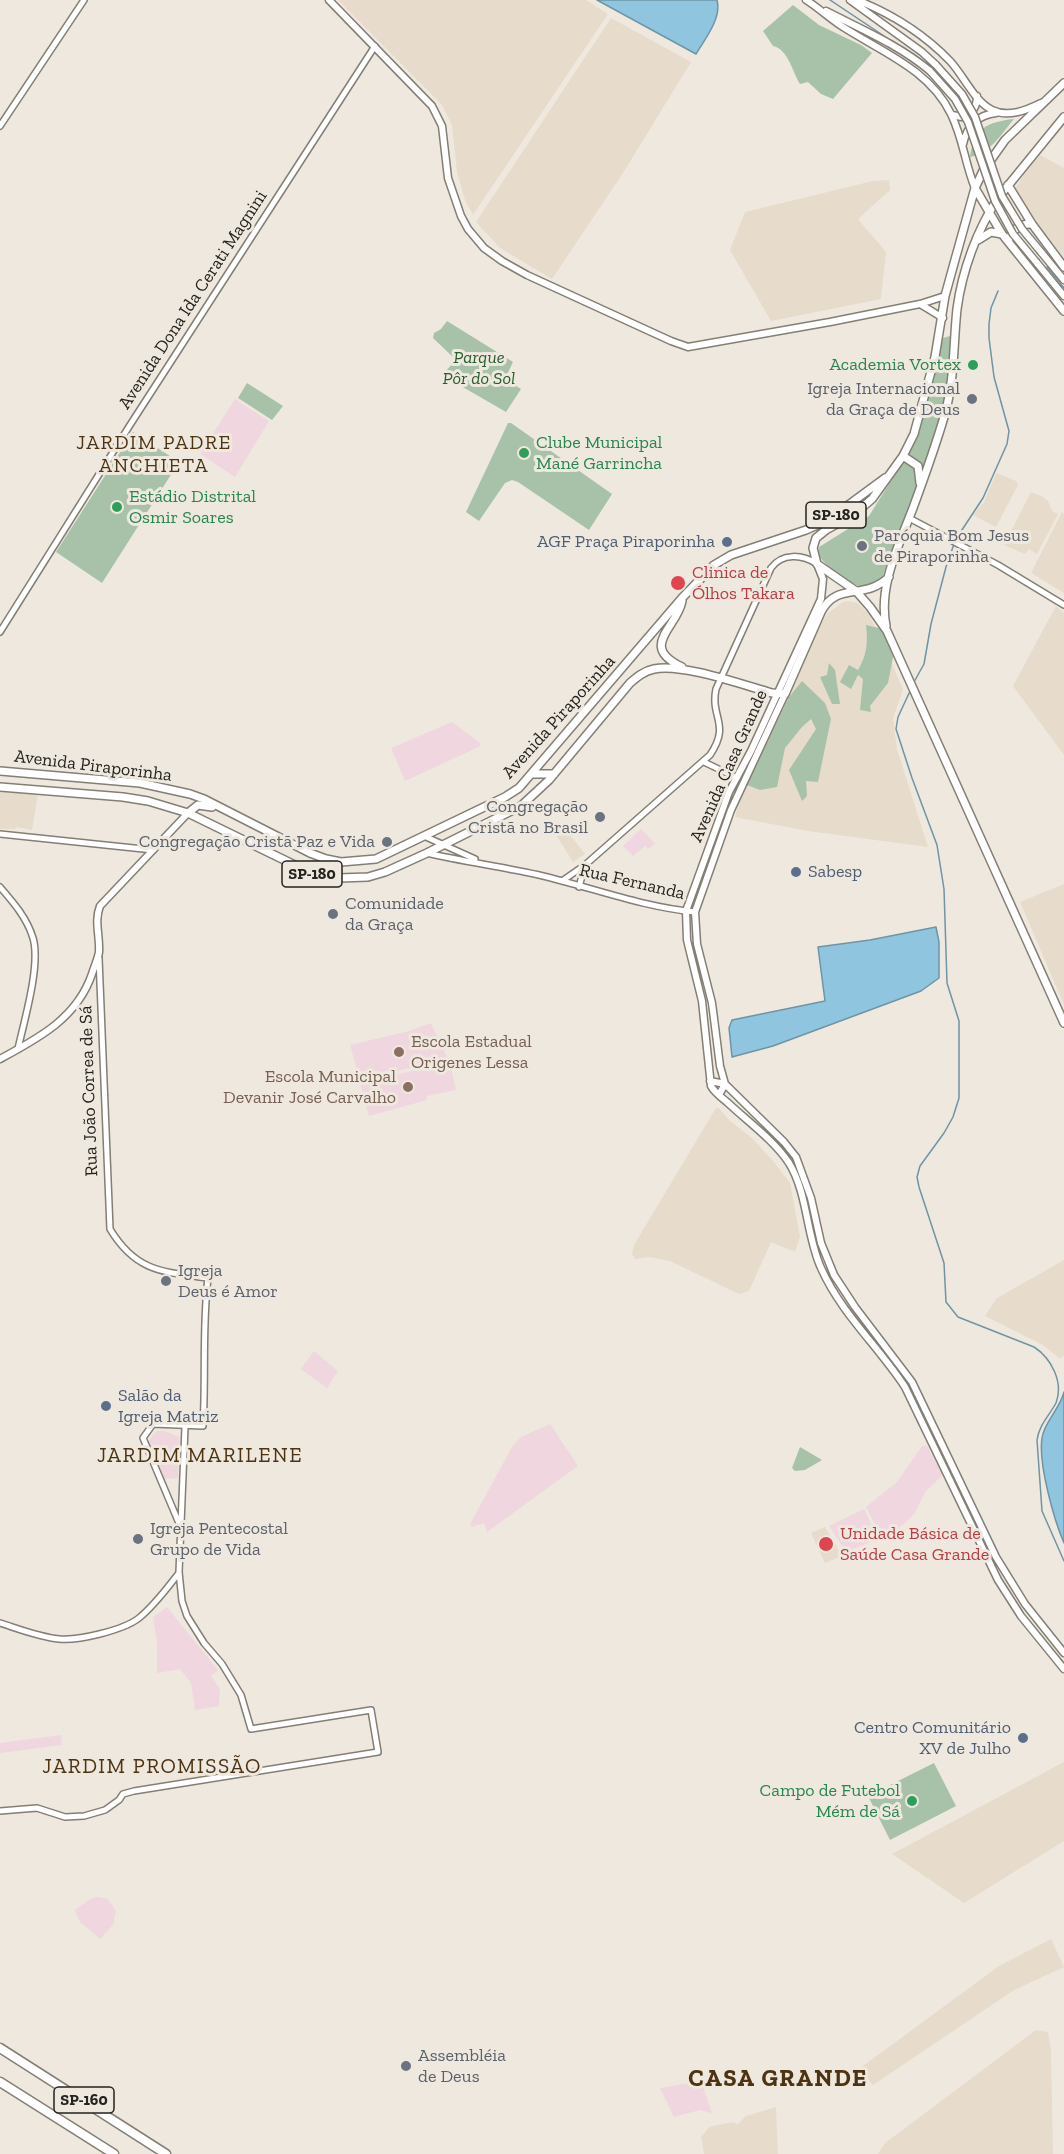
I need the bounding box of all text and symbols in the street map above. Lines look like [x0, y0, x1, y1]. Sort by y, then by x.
street label: Avenida Dona Ida Cerati Magnini [114, 187, 272, 413]
park label: Parque Pôr do Sol [443, 347, 515, 389]
place label: Academia Vortex [829, 354, 961, 376]
marker: Academia Vortex [966, 358, 980, 372]
place label: Igreja Internacional da Graça de Deus [807, 378, 960, 420]
marker: Igreja Internacional da Graça de Deus [965, 392, 979, 406]
district label: JARDIM PADRE ANCHIETA [76, 431, 232, 478]
place label: Clube Municipal Mané Garrincha [536, 432, 662, 474]
marker: Clube Municipal Mané Garrincha [517, 446, 531, 460]
place label: Estádio Distrital Osmir Soares [129, 486, 256, 528]
marker: Estádio Distrital Osmir Soares [110, 500, 124, 514]
road number: SP-180 [806, 502, 866, 528]
place label: Paróquia Bom Jesus de Piraporinha [874, 525, 1029, 568]
place label: AGF Praça Piraporinha [537, 531, 715, 553]
marker: AGF Praça Piraporinha [720, 535, 734, 549]
marker: Paróquia Bom Jesus de Piraporinha [855, 539, 869, 553]
place label: Clinica de Ólhos Takara [692, 562, 795, 604]
marker: Clinica de Ólhos Takara [669, 574, 687, 592]
street label: Avenida Piraporinha [498, 651, 620, 783]
street label: Avenida Casa Grande [686, 686, 772, 846]
street label: Avenida Piraporinha [13, 746, 173, 786]
place label: Congregação Cristã no Brasil [468, 796, 588, 838]
marker: Congregação Cristã no Brasil [593, 810, 607, 824]
place label: Congregação Cristã Paz e Vida [139, 831, 375, 853]
marker: Congregação Cristã Paz e Vida [380, 835, 394, 849]
street label: Rua Fernanda [577, 859, 687, 905]
road number: SP-180 [282, 861, 342, 887]
place label: Sabesp [808, 861, 862, 883]
marker: Sabesp [789, 865, 803, 879]
place label: Comunidade da Graça [345, 893, 444, 936]
marker: Comunidade da Graça [326, 907, 340, 921]
street label: Rua João Correa de Sá [75, 1005, 103, 1177]
place label: Escola Estadual Origenes Lessa [411, 1031, 532, 1074]
marker: Escola Estadual Origenes Lessa [392, 1045, 406, 1059]
place label: Escola Municipal Devanir José Carvalho [223, 1066, 396, 1108]
marker: Escola Municipal Devanir José Carvalho [401, 1080, 415, 1094]
place label: Igreja Deus é Amor [178, 1260, 278, 1302]
marker: Igreja Deus é Amor [159, 1274, 173, 1288]
place label: Salão da Igreja Matriz [118, 1385, 219, 1428]
marker: Salão da Igreja Matriz [99, 1399, 113, 1413]
district label: JARDIM MARILENE [97, 1443, 303, 1469]
place label: Igreja Pentecostal Grupo de Vida [150, 1518, 288, 1561]
place label: Unidade Básica de Saúde Casa Grande [840, 1523, 989, 1565]
marker: Igreja Pentecostal Grupo de Vida [131, 1532, 145, 1546]
marker: Unidade Básica de Saúde Casa Grande [817, 1535, 835, 1553]
place label: Centro Comunitário XV de Julho [854, 1717, 1011, 1760]
marker: Centro Comunitário XV de Julho [1016, 1731, 1030, 1745]
district label: JARDIM PROMISSÃO [42, 1754, 262, 1780]
place label: Campo de Futebol Mém de Sá [760, 1780, 900, 1822]
marker: Campo de Futebol Mém de Sá [905, 1794, 919, 1808]
place label: Assembléia de Deus [418, 2045, 506, 2088]
marker: Assembléia de Deus [399, 2059, 413, 2073]
district label: CASA GRANDE [688, 2065, 868, 2093]
road number: SP-160 [54, 2087, 114, 2113]

